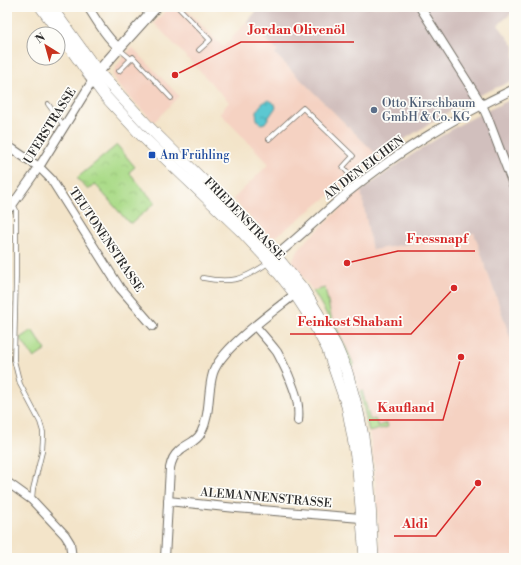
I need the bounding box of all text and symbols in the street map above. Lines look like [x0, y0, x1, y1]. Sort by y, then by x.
callout: Jordan Olivenöl [241, 17, 354, 42]
text: Jordan Olivenöl [247, 22, 346, 38]
north arrow [26, 26, 66, 66]
text: N [33, 30, 49, 47]
street label: UFERSTRASSE [21, 85, 79, 167]
place label: Otto Kirschbaum GmbH & Co. KG [382, 96, 476, 125]
marker: Otto Kirschbaum GmbH & Co. KG [369, 105, 379, 115]
street label: AN DEN EICHEN [320, 133, 407, 204]
place label: Am Frühling [159, 148, 230, 163]
marker: Am Frühling [147, 150, 157, 160]
street label: FRIEDENSTRASSE [201, 174, 287, 264]
street label: TEUTONENSTRASSE [65, 185, 147, 295]
callout: Fressnapf [398, 226, 475, 251]
text: Fressnapf [407, 231, 469, 247]
callout: Feinkost Shabani [290, 309, 411, 334]
text: Feinkost Shabani [298, 314, 402, 330]
callout: Kaufland [369, 395, 443, 420]
text: Kaufland [377, 400, 435, 416]
street label: ALEMANNENSTRASSE [199, 485, 332, 511]
callout: Aldi [394, 511, 436, 536]
text: Aldi [401, 516, 428, 532]

